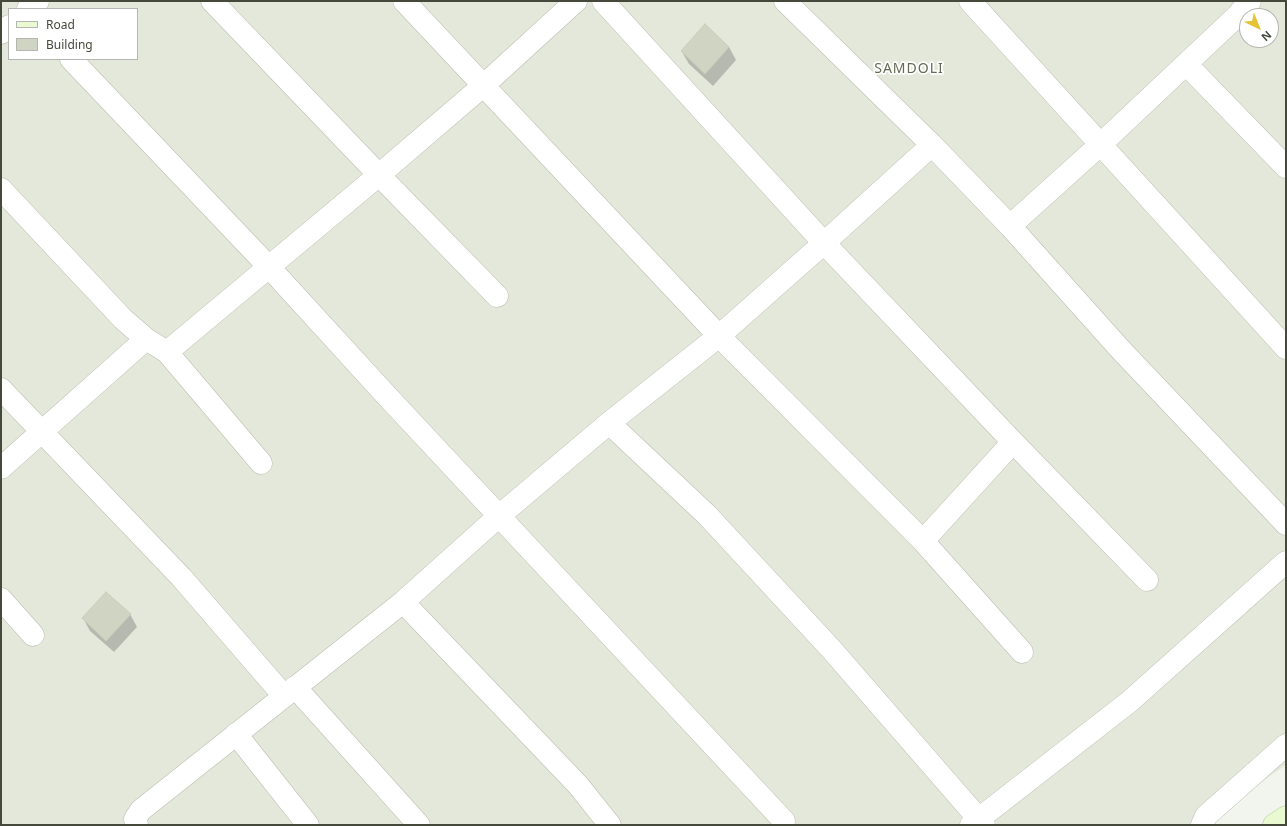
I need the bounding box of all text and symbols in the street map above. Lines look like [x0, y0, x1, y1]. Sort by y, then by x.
legend [8, 8, 138, 60]
north arrow [1239, 8, 1279, 48]
text: Road [46, 16, 75, 33]
text: N [1258, 28, 1275, 45]
text: Building [46, 36, 93, 53]
district label: SAMDOLI [874, 61, 944, 77]

